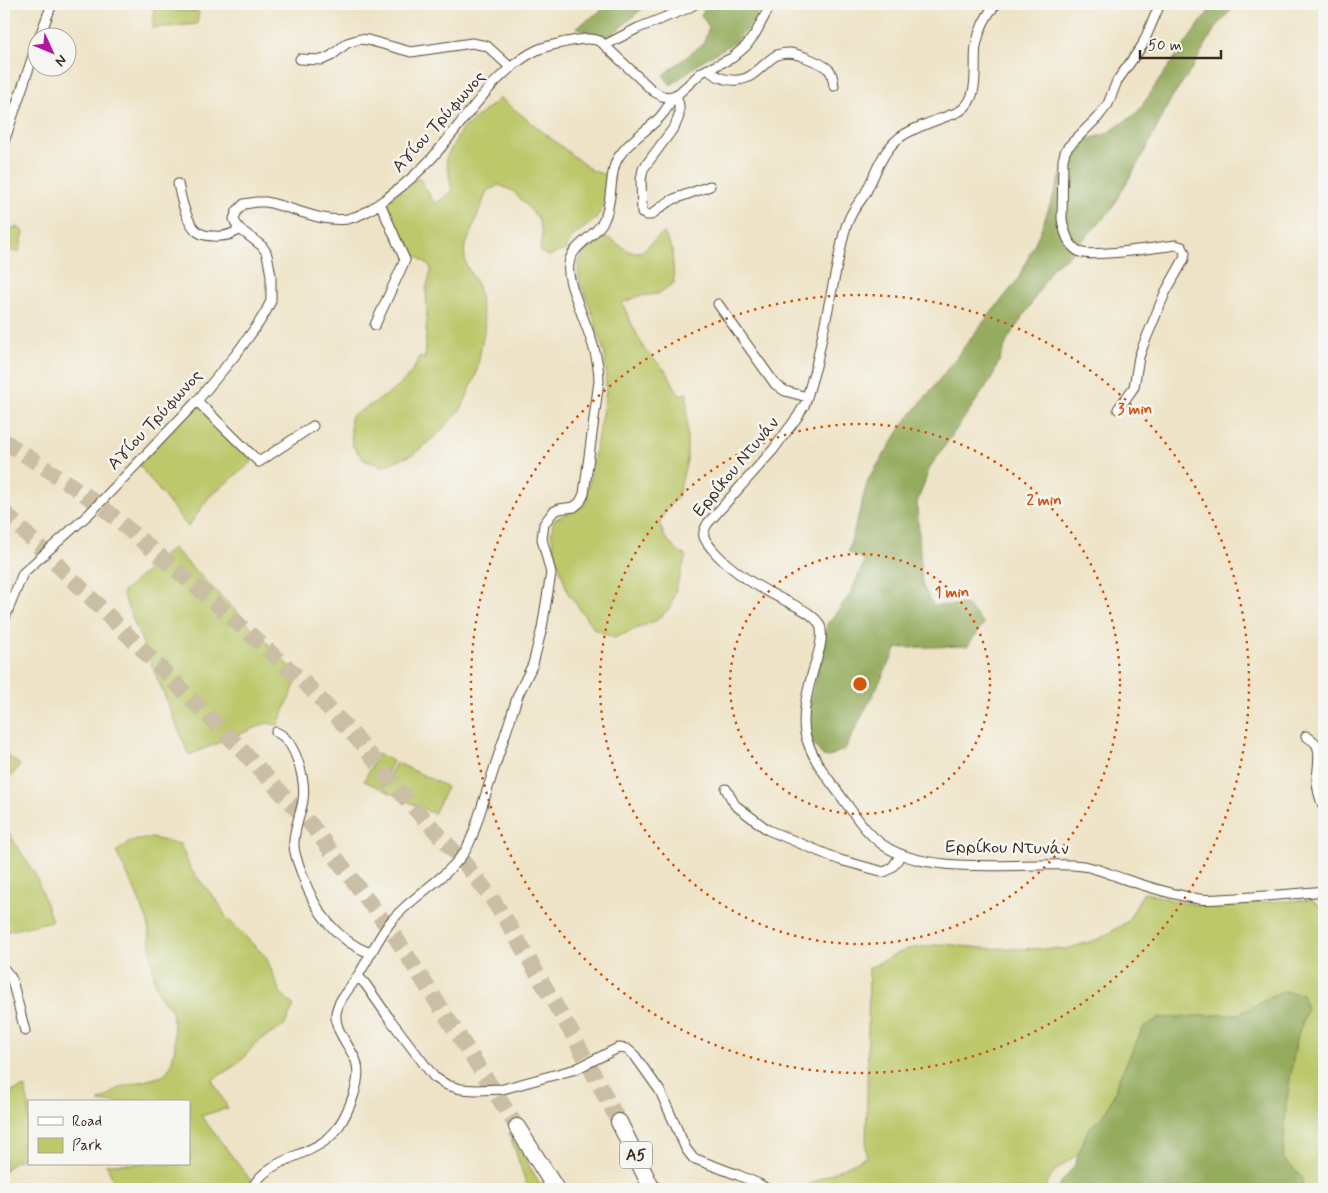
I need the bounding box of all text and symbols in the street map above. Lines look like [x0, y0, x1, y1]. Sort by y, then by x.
north arrow [28, 28, 78, 78]
scale bar [1140, 28, 1222, 60]
text: 50 m [1148, 36, 1182, 56]
text: N [51, 51, 70, 70]
street label: Αγίου Τρύφωνος [387, 66, 491, 178]
street label: Αγίου Τρύφωνος [102, 364, 208, 476]
text: 3 min [1118, 400, 1152, 420]
street label: Ερρίκου Ντυνάν [687, 412, 785, 522]
text: 2 min [1026, 491, 1062, 511]
text: 1 min [935, 583, 969, 603]
centre of rings [851, 675, 869, 693]
street label: Ερρίκου Ντυνάν [945, 835, 1069, 861]
legend [28, 1100, 190, 1166]
text: Road [72, 1112, 102, 1132]
text: Park [72, 1136, 102, 1156]
road number: Α5 [620, 1142, 652, 1168]

